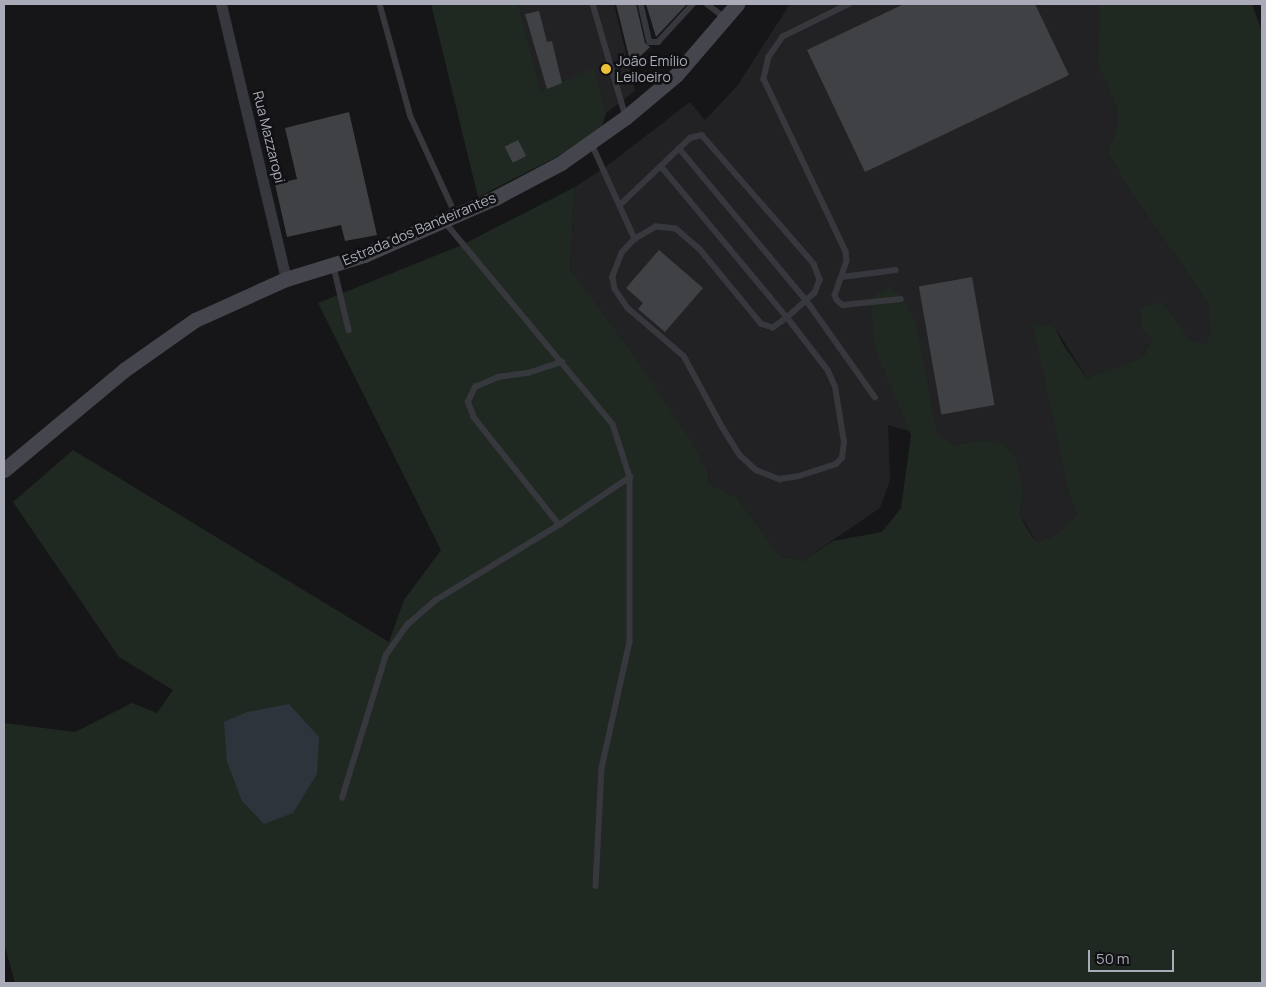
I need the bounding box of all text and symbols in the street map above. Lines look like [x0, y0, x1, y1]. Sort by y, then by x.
place label: João Emílio Leiloeiro [616, 53, 688, 85]
marker: João Emílio Leiloeiro [600, 63, 612, 75]
street label: Rua Mazzaropi [249, 89, 289, 185]
street label: Estrada dos Bandeirantes [340, 189, 498, 269]
scale bar [1091, 940, 1177, 972]
text: 50 m [1096, 948, 1130, 969]

